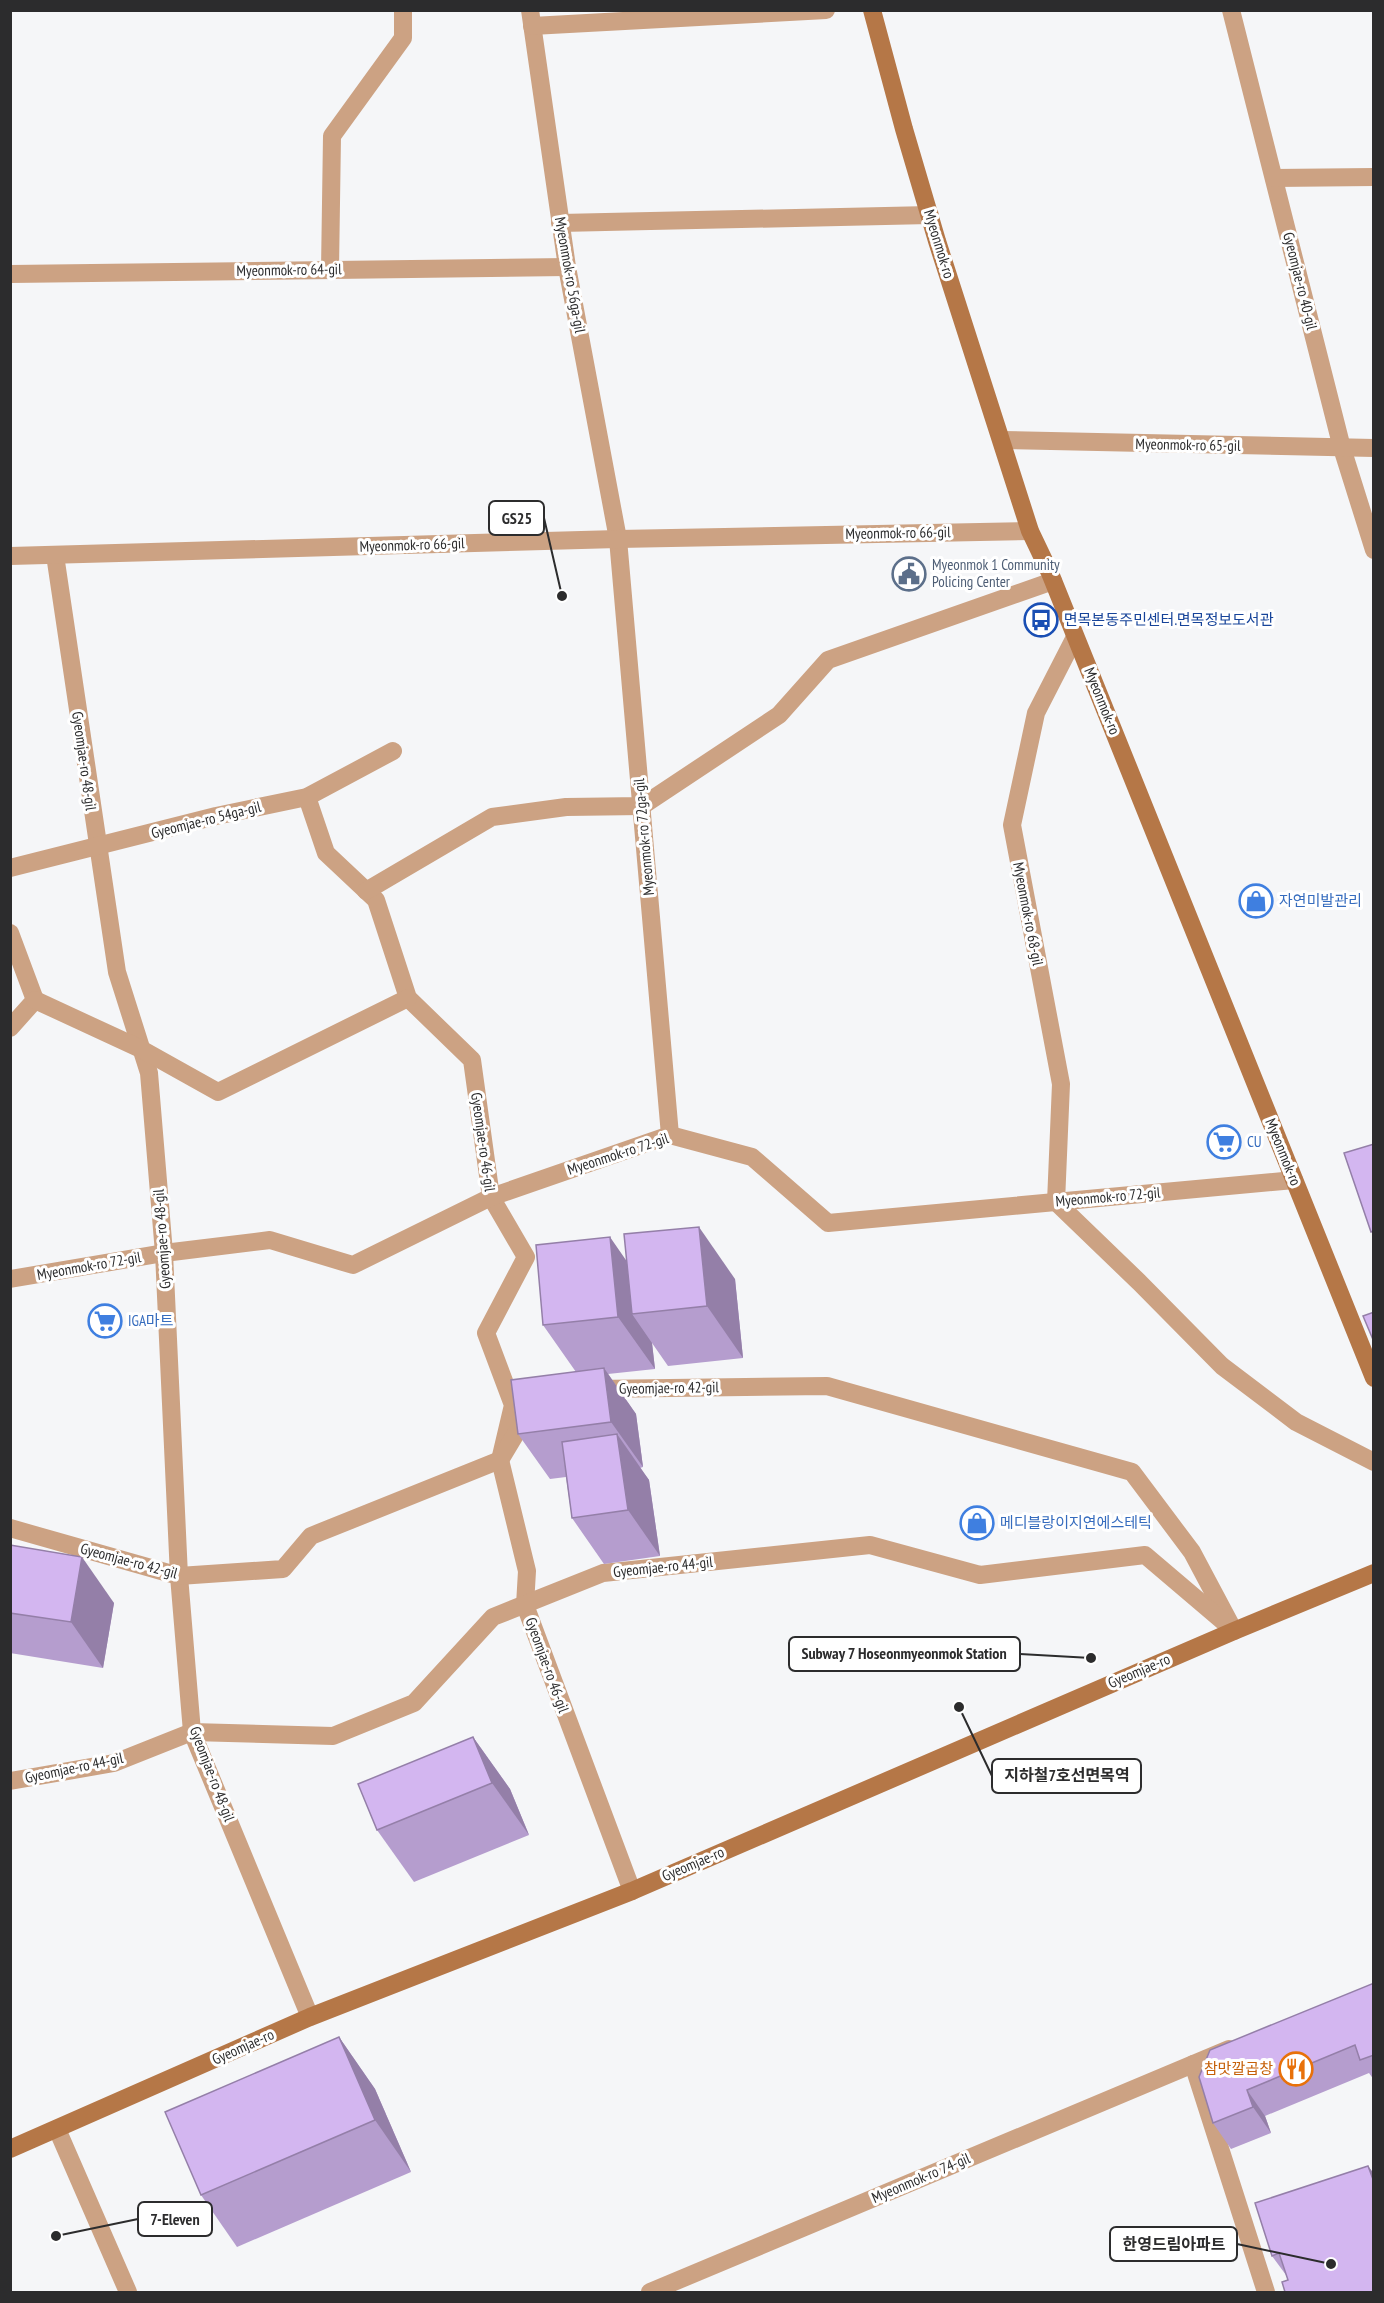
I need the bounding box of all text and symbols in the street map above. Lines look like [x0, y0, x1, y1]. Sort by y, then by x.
street label: Myeonmok-ro [920, 207, 959, 280]
street label: Myeonmok-ro 56ga-gil [551, 215, 590, 335]
street label: Gyeomjae-ro 40-gil [1279, 230, 1322, 332]
street label: Myeonmok-ro 64-gil [236, 259, 342, 280]
street label: Myeonmok-ro 65-gil [1135, 434, 1241, 455]
callout: GS25 [489, 501, 544, 535]
text: GS25 [502, 508, 532, 528]
street label: Myeonmok-ro 66-gil [845, 522, 951, 543]
street label: Myeonmok-ro 66-gil [359, 533, 465, 556]
place label: Myeonmok 1 Community Policing Center [932, 555, 1060, 591]
public building icon: Myeonmok 1 Community Policing Center [891, 556, 927, 592]
bus stop icon: 면목본동주민센터.면목정보도서관 [1023, 602, 1059, 638]
place label: 면목본동주민센터.면목정보도서관 [1064, 610, 1274, 629]
street label: Myeonmok-ro [1080, 664, 1125, 737]
street label: Gyeomjae-ro 48-gil [68, 710, 101, 812]
street label: Myeonmok-ro 72ga-gil [629, 777, 658, 896]
street label: Gyeomjae-ro 54ga-gil [149, 797, 263, 842]
street label: Myeonmok-ro 68-gil [1009, 861, 1048, 968]
shop icon: 자연미발관리 [1238, 883, 1274, 919]
place label: 자연미발관리 [1279, 891, 1362, 910]
street label: Gyeomjae-ro 46-gil [467, 1091, 500, 1193]
street label: Myeonmok-ro [1261, 1115, 1306, 1188]
supermarket icon: CU [1206, 1124, 1242, 1160]
street label: Myeonmok-ro 72-gil [565, 1128, 671, 1179]
place label: CU [1247, 1132, 1262, 1151]
street label: Myeonmok-ro 72-gil [1055, 1182, 1162, 1211]
street label: Gyeomjae-ro 48-gil [149, 1188, 174, 1290]
street label: Myeonmok-ro 72-gil [36, 1247, 143, 1284]
supermarket icon: IGA마트 [87, 1303, 123, 1339]
place label: IGA마트 [128, 1311, 174, 1330]
street label: Gyeomjae-ro 42-gil [619, 1377, 720, 1398]
shop icon: 메디블랑이지연에스테틱 [959, 1505, 995, 1541]
place label: 메디블랑이지연에스테틱 [1000, 1513, 1152, 1532]
street label: Gyeomjae-ro 42-gil [78, 1538, 180, 1583]
street label: Gyeomjae-ro 44-gil [612, 1552, 714, 1581]
street label: Gyeomjae-ro 46-gil [521, 1615, 574, 1716]
callout: Subway 7 Hoseonmyeonmok Station [789, 1637, 1020, 1671]
text: Subway 7 Hoseonmyeonmok Station [801, 1643, 1007, 1663]
street label: Gyeomjae-ro [1105, 1649, 1173, 1692]
street label: Gyeomjae-ro 48-gil [186, 1724, 239, 1824]
street label: Gyeomjae-ro 44-gil [23, 1748, 125, 1787]
callout: 지하철7호선면목역 [992, 1759, 1141, 1793]
text: 지하철7호선면목역 [1004, 1765, 1130, 1785]
street label: Gyeomjae-ro [659, 1842, 727, 1885]
street label: Gyeomjae-ro [209, 2024, 277, 2069]
restaurant icon: 참맛깔곱창 [1278, 2051, 1314, 2087]
place label: 참맛깔곱창 [1204, 2059, 1273, 2078]
street label: Myeonmok-ro 74-gil [869, 2148, 973, 2207]
callout: 7-Eleven [138, 2202, 212, 2236]
text: 7-Eleven [150, 2209, 200, 2229]
callout: 한영드림아파트 [1110, 2227, 1237, 2261]
text: 한영드림아파트 [1122, 2234, 1226, 2254]

